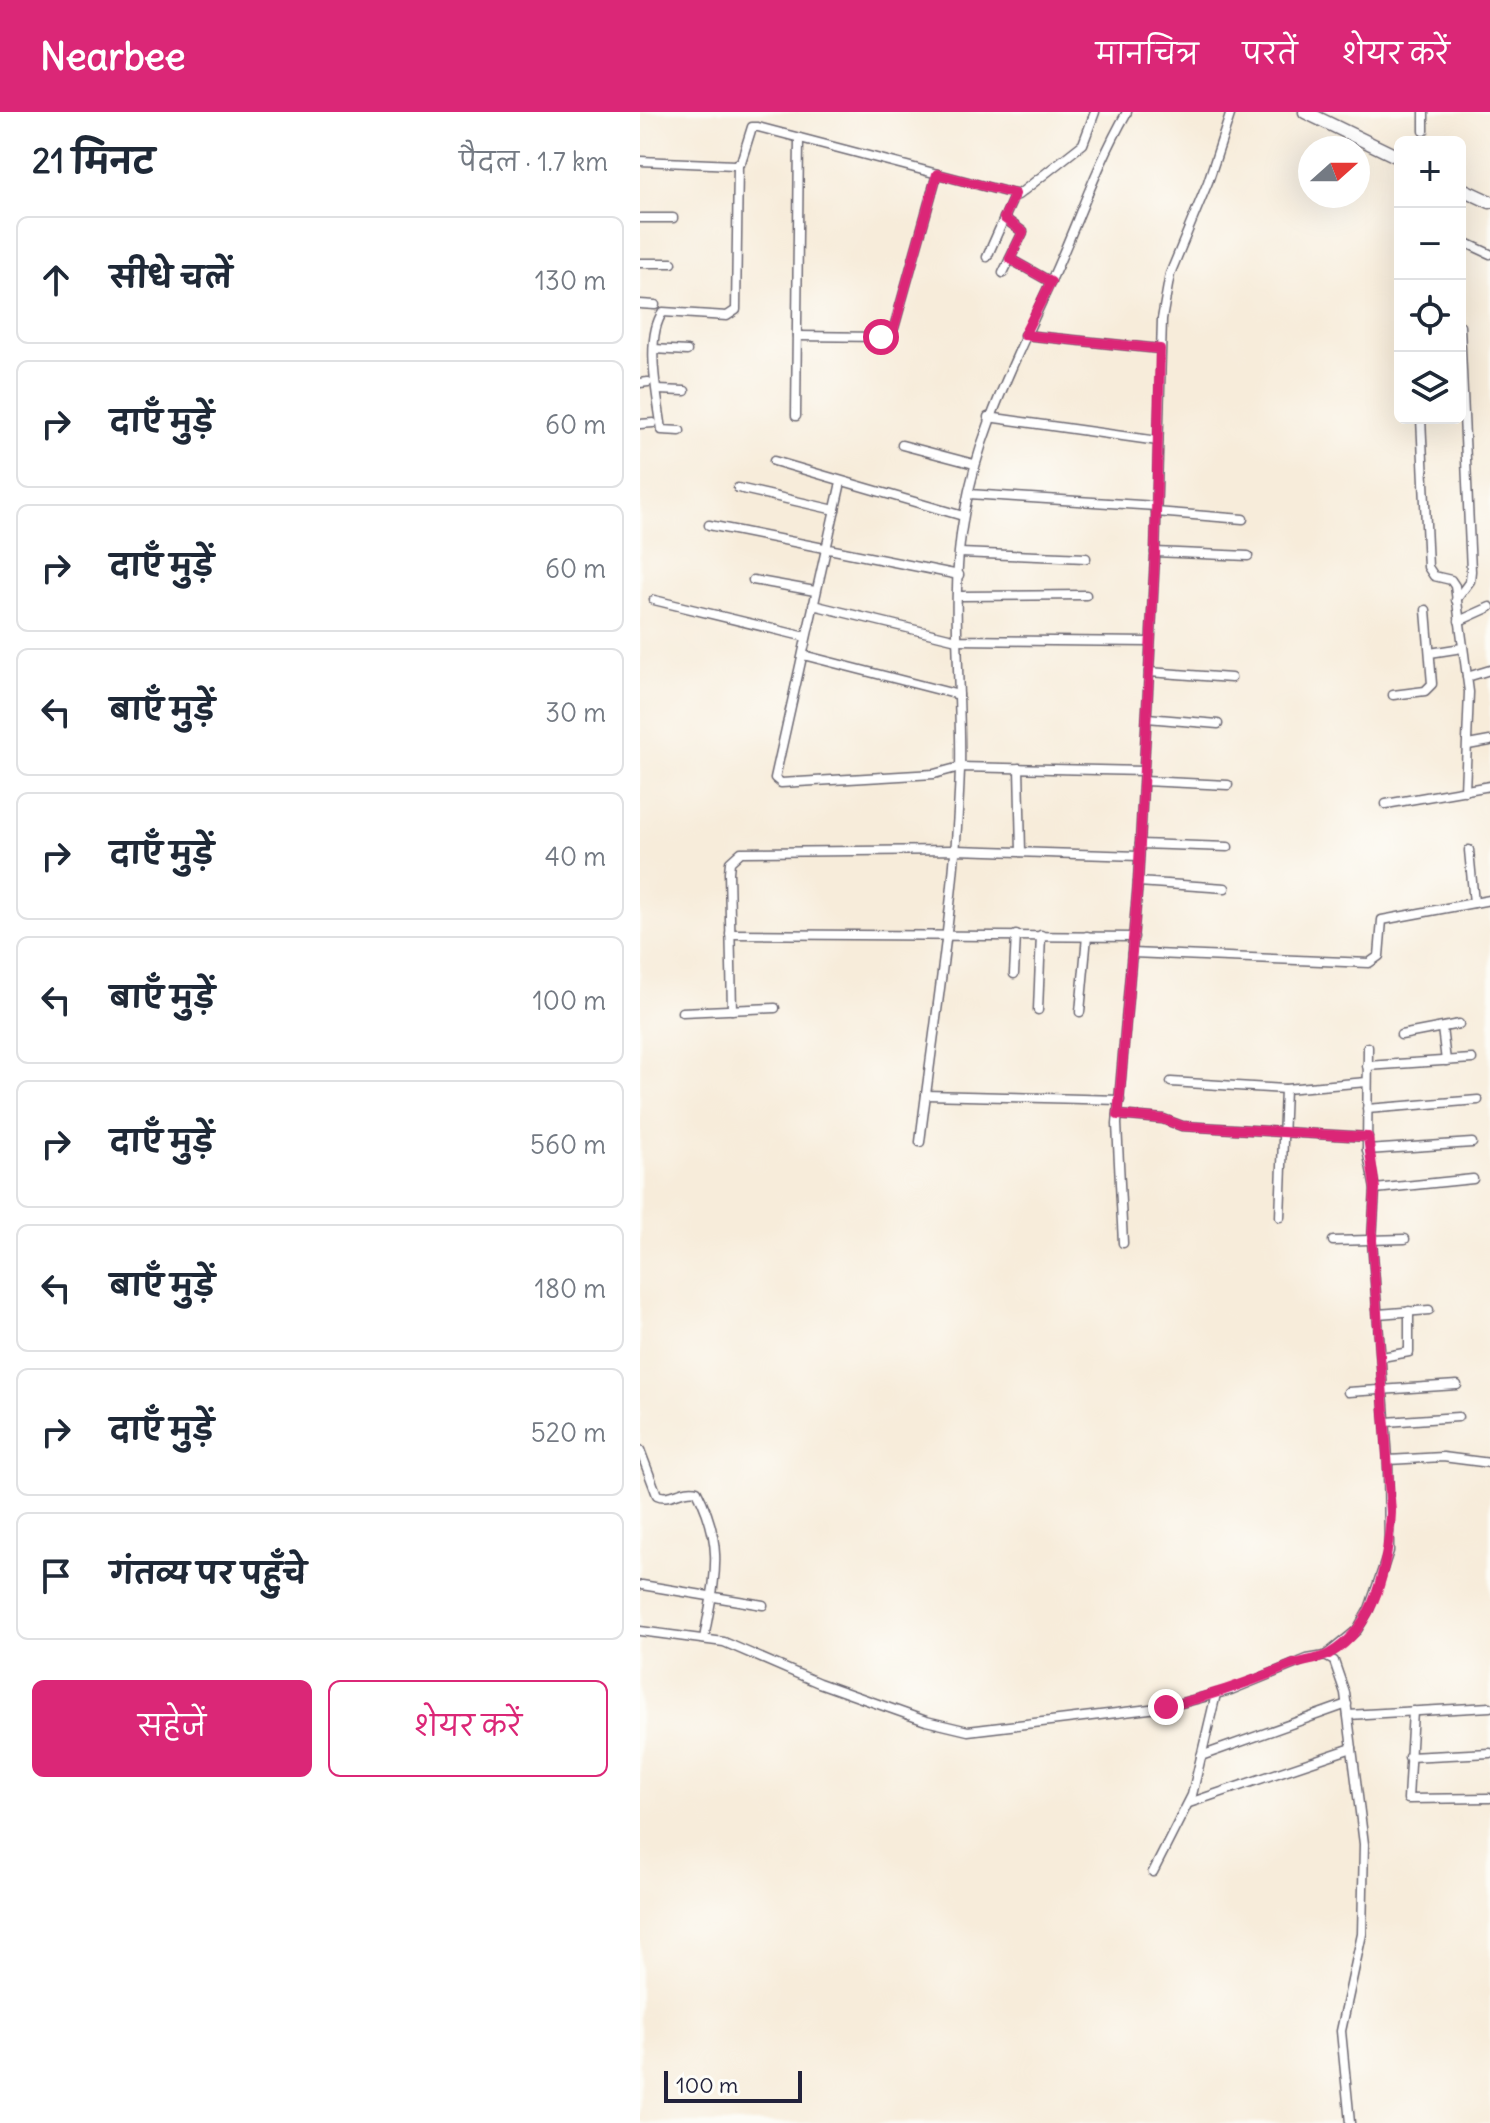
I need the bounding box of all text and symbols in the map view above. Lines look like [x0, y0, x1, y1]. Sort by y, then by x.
text: Nearbee [40, 33, 186, 80]
text: मानचित्र [1096, 36, 1199, 72]
text: परतें [1243, 36, 1298, 72]
text: शेयर करें [1342, 36, 1450, 72]
north arrow [1298, 136, 1370, 208]
map controls [1394, 136, 1466, 424]
button: + [1394, 136, 1466, 208]
text: 21 मिनट [32, 139, 155, 182]
text: पैदल · 1.7 km [459, 145, 608, 178]
button: − [1394, 208, 1466, 280]
icon: ahead [34, 258, 78, 302]
text: सीधे चलें [110, 258, 232, 296]
text: 130 m [535, 264, 606, 297]
button: locate [1394, 280, 1466, 352]
route start [863, 319, 899, 355]
button: layers [1394, 352, 1466, 424]
icon: right [34, 402, 78, 446]
text: दाएँ मुड़ें [110, 402, 214, 440]
text: 60 m [545, 408, 606, 441]
icon: right [34, 546, 78, 590]
text: दाएँ मुड़ें [110, 546, 214, 584]
text: 60 m [545, 552, 606, 585]
icon: left [34, 690, 78, 734]
text: बाएँ मुड़ें [110, 690, 215, 728]
text: 30 m [545, 696, 606, 729]
icon: right [34, 834, 78, 878]
text: दाएँ मुड़ें [110, 834, 214, 872]
text: 40 m [545, 840, 606, 873]
icon: left [34, 978, 78, 1022]
text: बाएँ मुड़ें [110, 978, 215, 1016]
text: 100 m [532, 984, 606, 1017]
icon: right [34, 1122, 78, 1166]
text: दाएँ मुड़ें [110, 1122, 214, 1160]
text: 560 m [530, 1128, 606, 1161]
icon: left [34, 1266, 78, 1310]
text: बाएँ मुड़ें [110, 1266, 215, 1304]
text: 180 m [535, 1272, 606, 1305]
icon: right [34, 1410, 78, 1454]
text: दाएँ मुड़ें [110, 1410, 214, 1448]
text: 520 m [531, 1416, 606, 1449]
icon: arrive [34, 1554, 78, 1598]
text: गंतव्य पर पहुँचे [110, 1554, 307, 1592]
button: सहेजें [32, 1680, 312, 1777]
button: शेयर करें [328, 1680, 608, 1777]
route end [1148, 1689, 1184, 1725]
scale bar [664, 2067, 802, 2103]
text: 100 m [676, 2071, 738, 2099]

